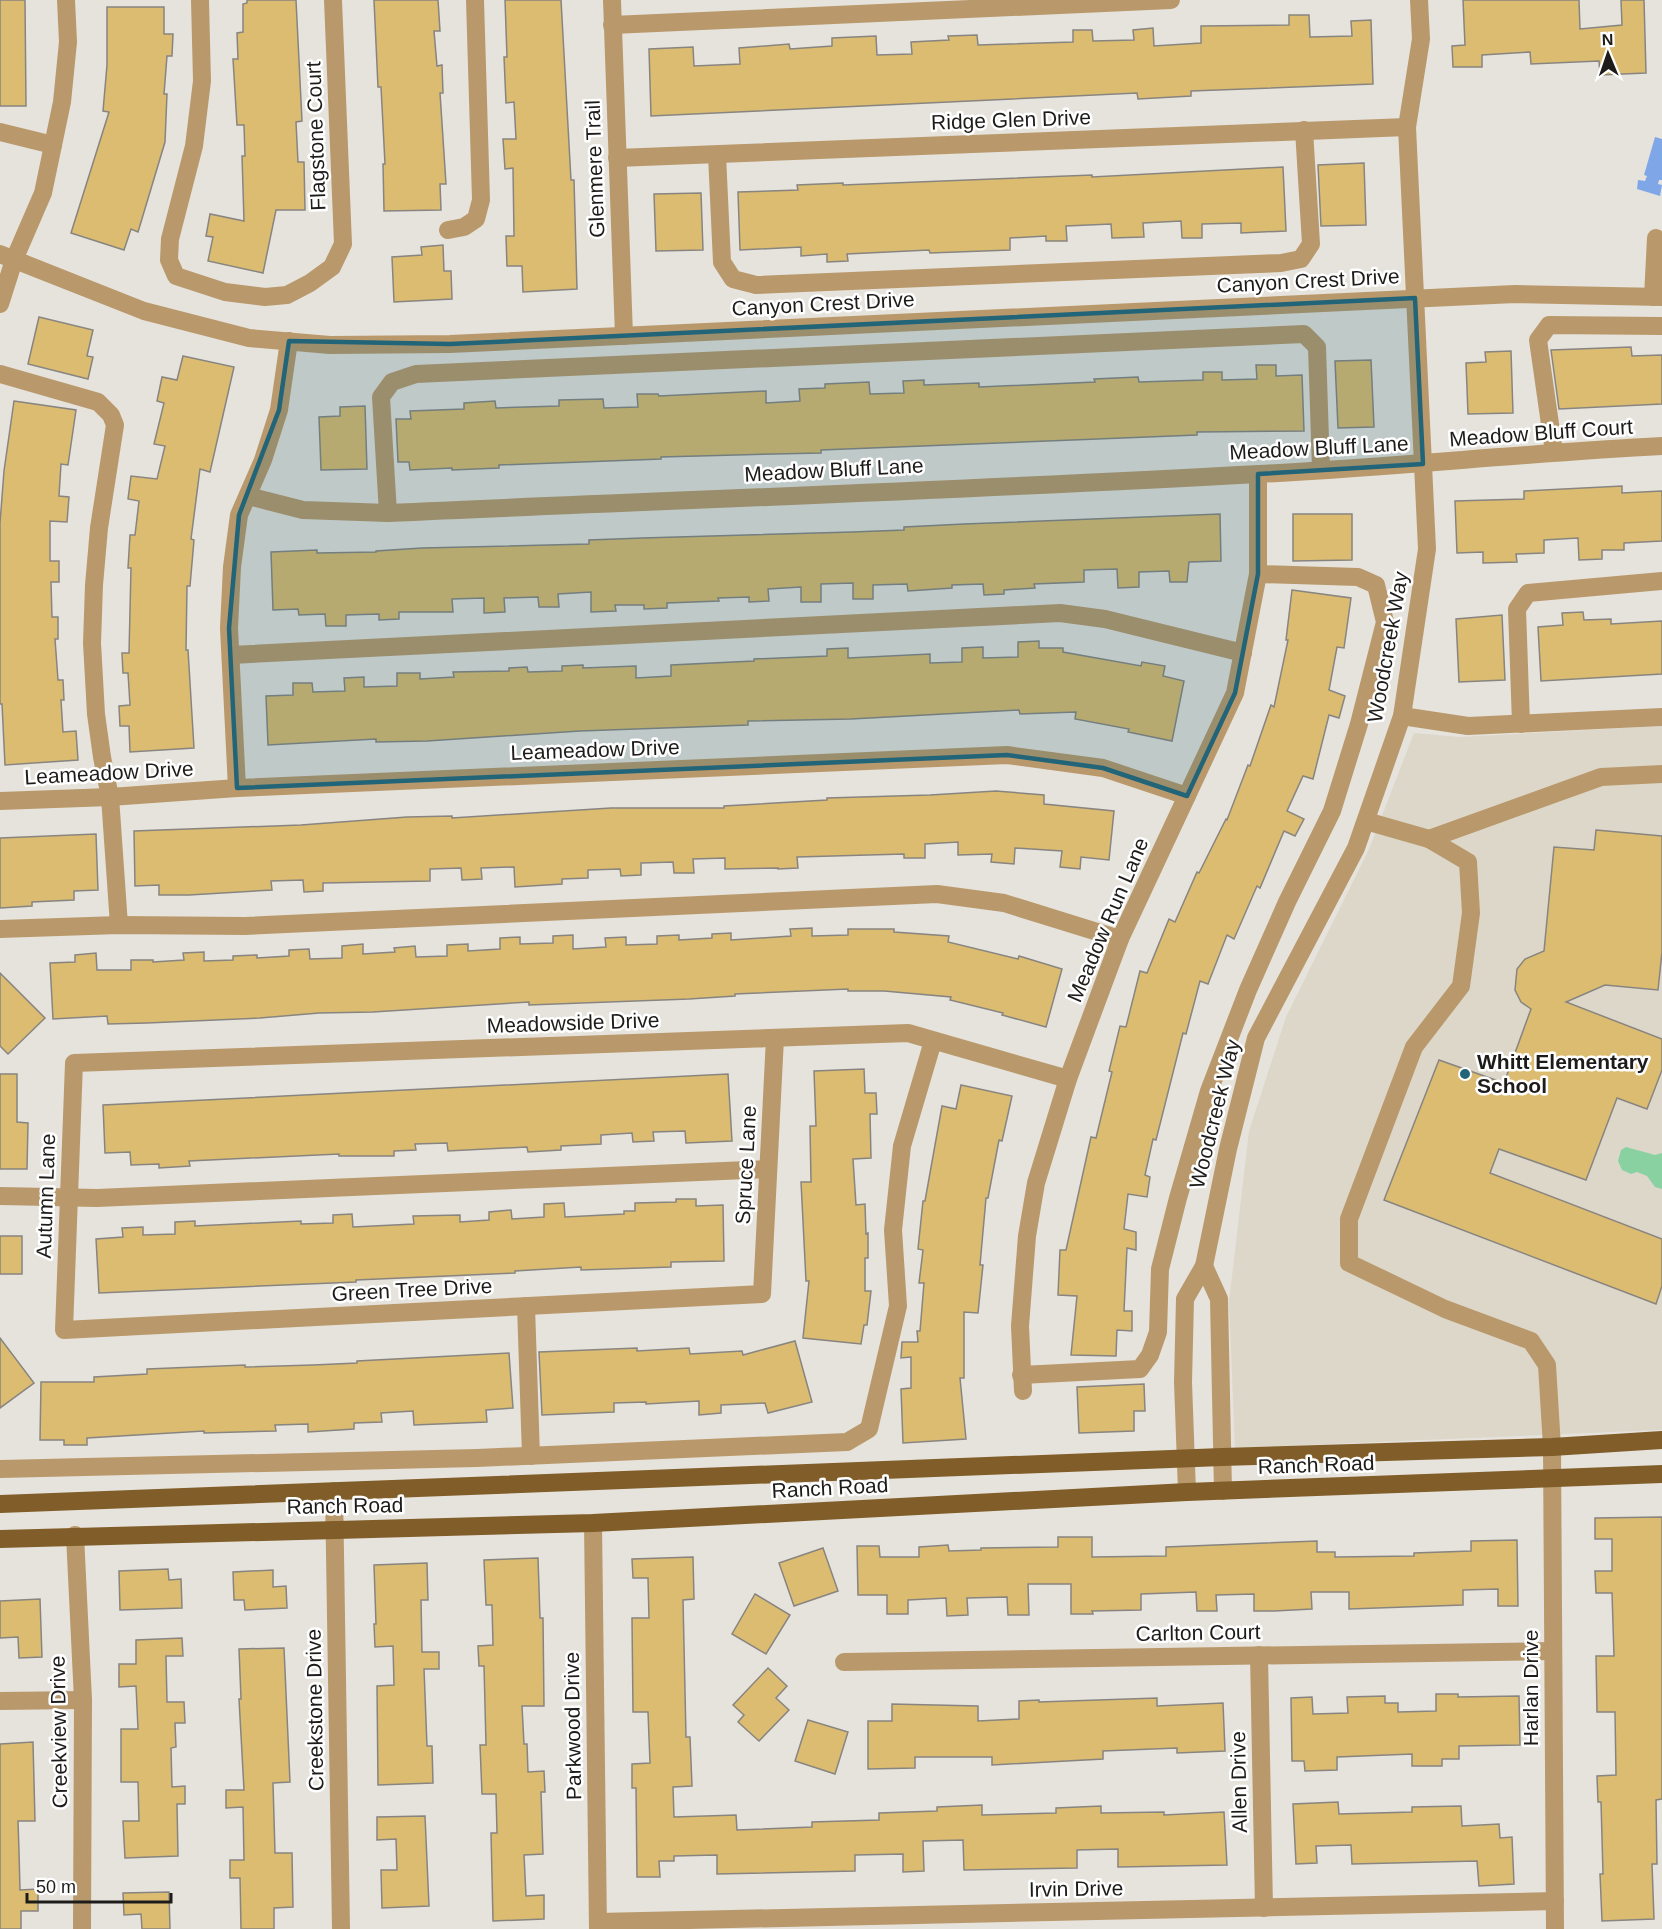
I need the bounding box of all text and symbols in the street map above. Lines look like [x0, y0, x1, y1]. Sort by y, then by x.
north arrow [1578, 24, 1638, 84]
text: N [1601, 31, 1614, 48]
street label: Flagstone Court [301, 61, 330, 211]
street label: Glenmere Trail [581, 100, 608, 238]
street label: Ridge Glen Drive [931, 105, 1091, 134]
street label: Canyon Crest Drive [1216, 264, 1400, 297]
street label: Canyon Crest Drive [731, 287, 915, 320]
street label: Meadow Bluff Court [1448, 415, 1634, 450]
street label: Meadow Bluff Lane [1229, 431, 1409, 464]
street label: Meadow Bluff Lane [744, 453, 924, 486]
street label: Woodcreek Way [1363, 569, 1412, 724]
street label: Leameadow Drive [510, 735, 680, 764]
street label: Leameadow Drive [24, 757, 194, 788]
street label: Meadow Run Lane [1063, 834, 1153, 1005]
street label: Meadowside Drive [486, 1008, 660, 1037]
street label: Woodcreek Way [1185, 1036, 1244, 1191]
place label: Whitt Elementary School [1477, 1050, 1649, 1097]
marker: Whitt Elementary School [1458, 1067, 1472, 1081]
street label: Spruce Lane [731, 1105, 760, 1225]
street label: Autumn Lane [32, 1133, 59, 1259]
street label: Green Tree Drive [331, 1274, 493, 1305]
street label: Ranch Road [1257, 1451, 1375, 1478]
street label: Ranch Road [771, 1473, 889, 1502]
street label: Ranch Road [286, 1493, 404, 1518]
street label: Carlton Court [1135, 1620, 1261, 1645]
street label: Creekstone Drive [302, 1629, 327, 1791]
street label: Harlan Drive [1519, 1630, 1542, 1746]
street label: Parkwood Drive [560, 1652, 585, 1800]
street label: Creekview Drive [46, 1655, 71, 1809]
street label: Allen Drive [1226, 1731, 1251, 1833]
scale bar [27, 1866, 171, 1904]
street label: Irvin Drive [1029, 1876, 1123, 1901]
text: 50 m [36, 1877, 76, 1897]

